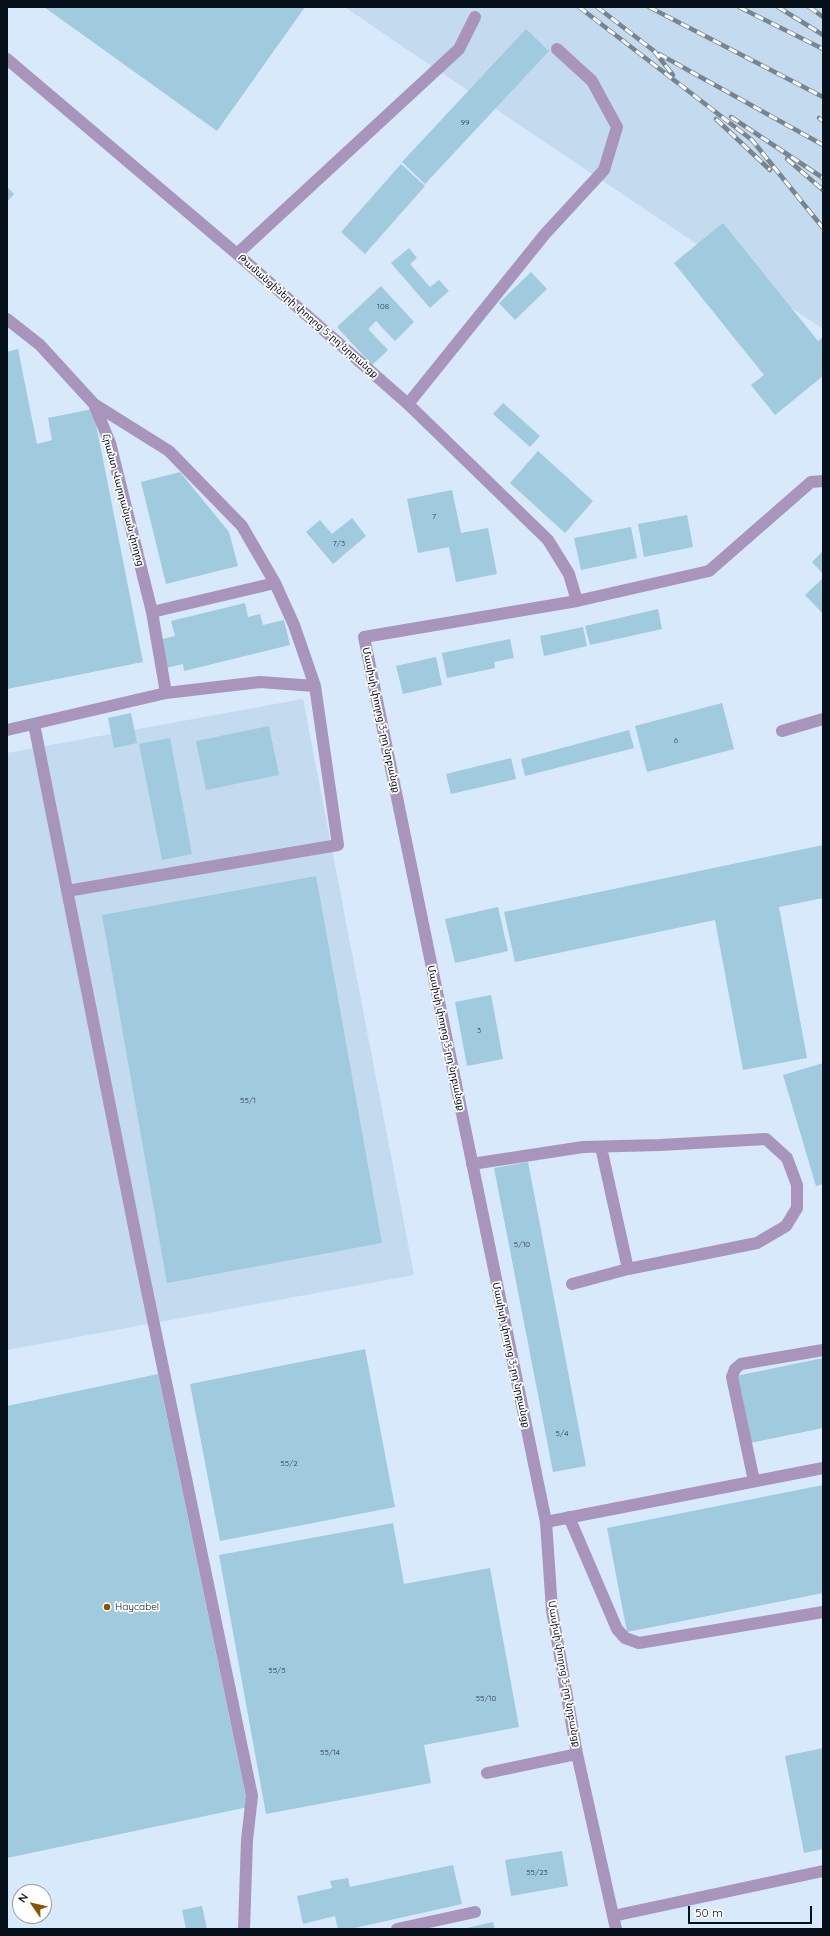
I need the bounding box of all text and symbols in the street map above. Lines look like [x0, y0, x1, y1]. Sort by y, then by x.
house number: 99 [461, 118, 469, 128]
street label: Թամանցիների փողոց 5-րդ նրբանցք [235, 252, 381, 380]
house number: 108 [377, 302, 389, 312]
street label: Հրանտ Վարդանյան փողոց [100, 432, 146, 568]
house number: 7 [432, 512, 436, 522]
house number: 7/3 [333, 539, 345, 549]
street label: Մասիսի փողոց 3-րդ նրբանցք [360, 646, 402, 794]
house number: 6 [674, 736, 678, 746]
street label: Մասիսի փողոց 3-րդ նրբանցք [425, 964, 467, 1112]
house number: 3 [477, 1026, 481, 1036]
house number: 55/1 [240, 1096, 256, 1106]
house number: 5/10 [514, 1240, 530, 1250]
street label: Մասիսի փողոց 3-րդ նրբանցք [490, 1281, 532, 1429]
house number: 5/4 [556, 1429, 568, 1439]
house number: 55/2 [280, 1459, 298, 1469]
street label: Մասիսի փողոց 3-րդ նրբանցք [545, 1600, 583, 1748]
place label: Haycabel [115, 1601, 159, 1613]
marker: Haycabel [102, 1602, 112, 1612]
house number: 55/5 [268, 1666, 286, 1676]
house number: 55/10 [476, 1694, 496, 1704]
house number: 55/14 [320, 1748, 340, 1758]
house number: 55/23 [526, 1868, 548, 1878]
north arrow [12, 1884, 52, 1924]
text: N [15, 1891, 31, 1905]
scale bar [690, 1898, 814, 1924]
text: 50 m [695, 1905, 723, 1920]

